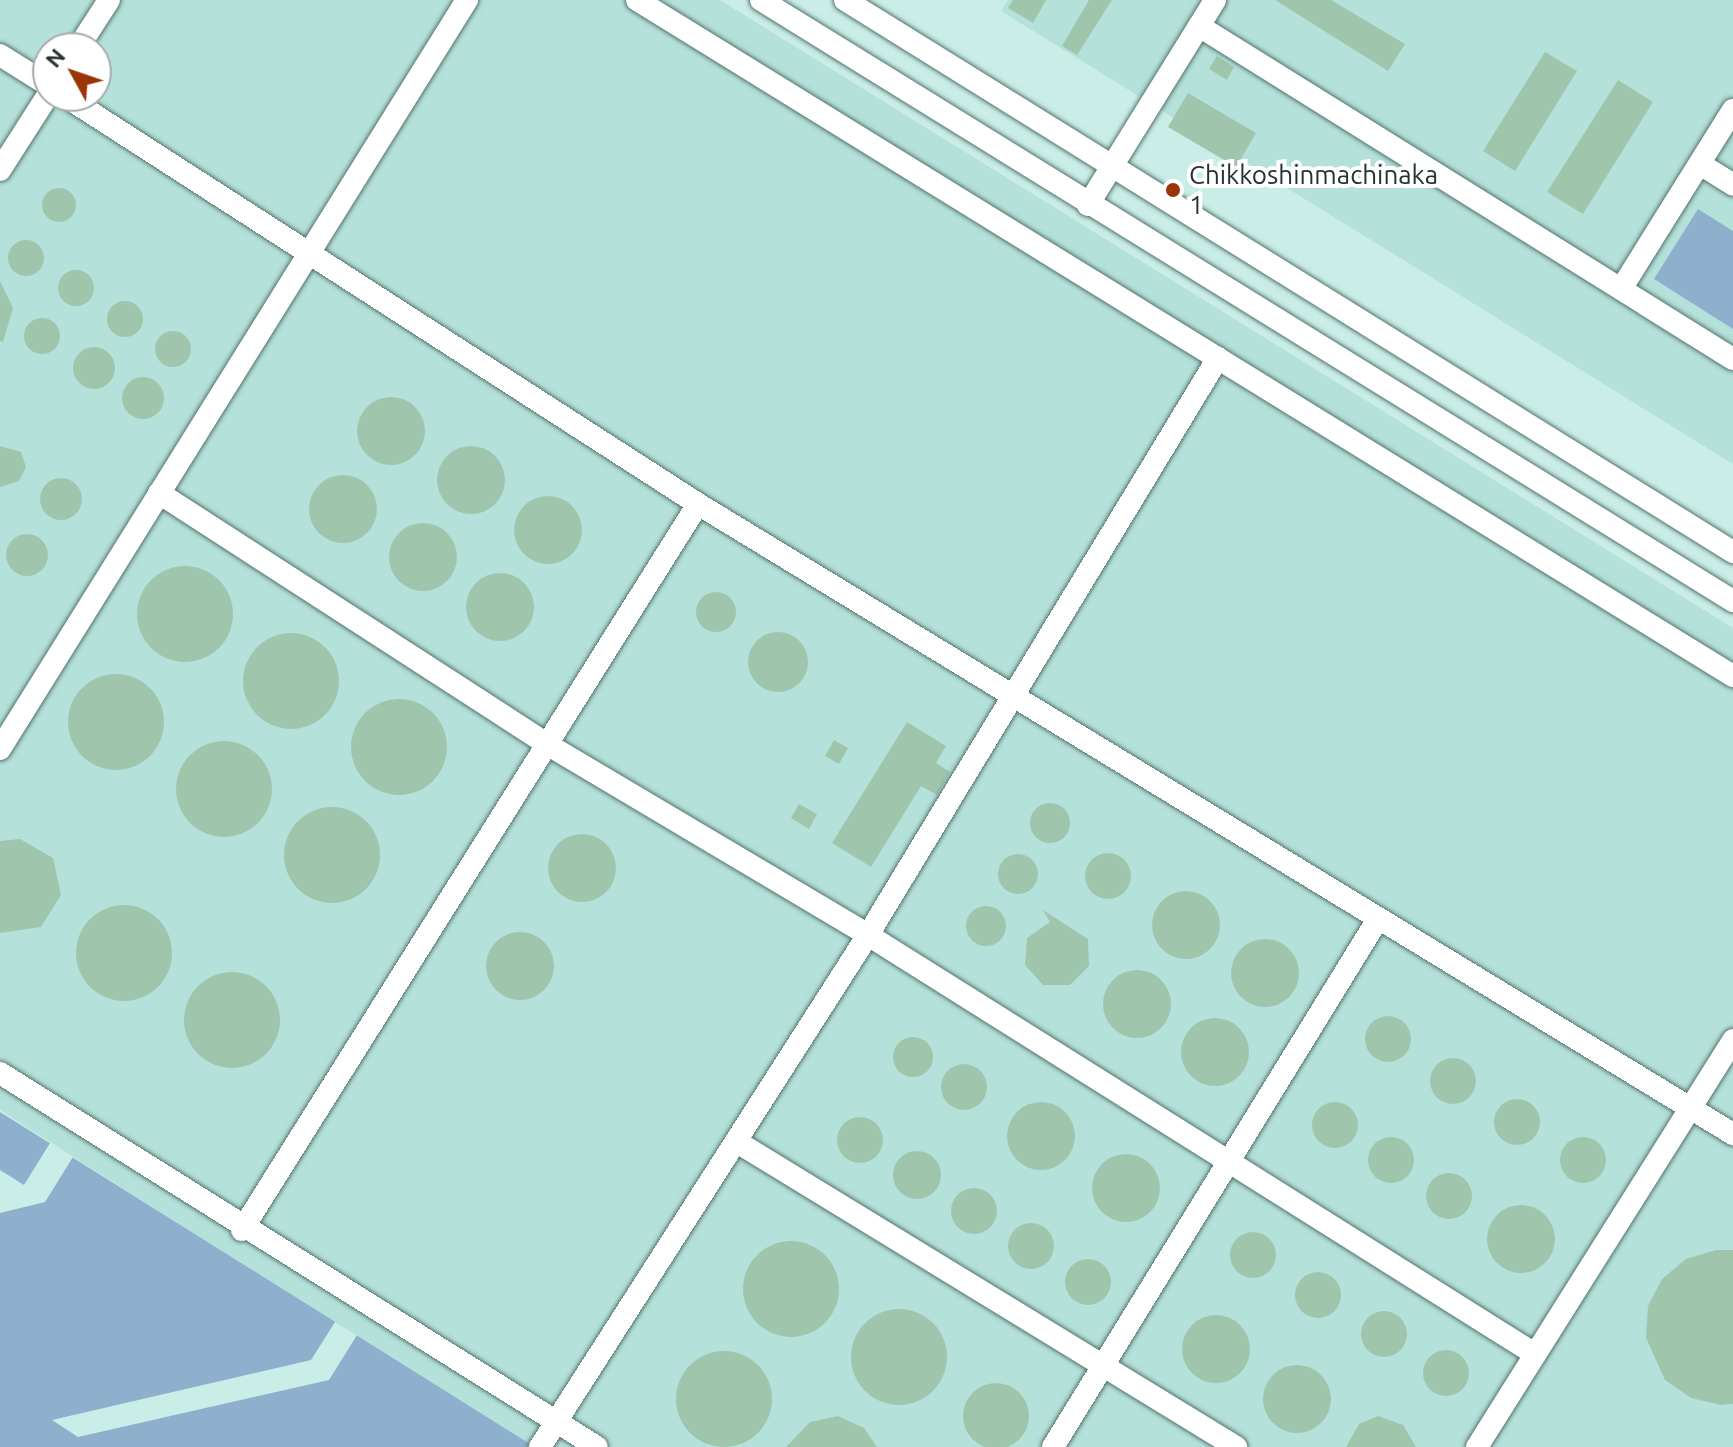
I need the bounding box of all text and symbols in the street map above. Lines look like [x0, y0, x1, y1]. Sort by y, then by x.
north arrow [32, 32, 112, 112]
text: N [40, 43, 70, 72]
place label: Chikkoshinmachinaka 1 [1189, 159, 1438, 220]
marker: Chikkoshinmachinaka 1 [1164, 181, 1182, 199]

